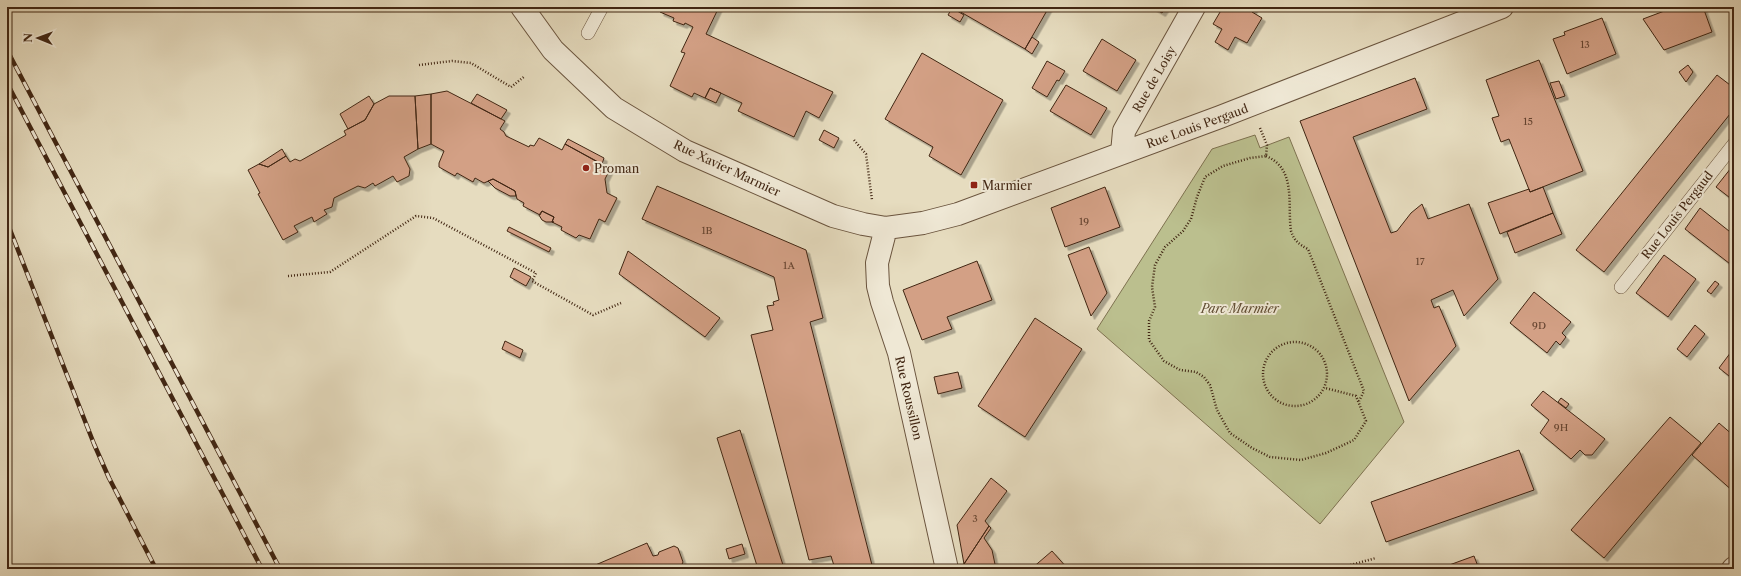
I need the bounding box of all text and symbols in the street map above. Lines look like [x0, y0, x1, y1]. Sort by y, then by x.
north arrow [18, 18, 58, 58]
text: N [21, 32, 35, 43]
house number: 13 [1580, 38, 1590, 51]
street label: Rue de Loisy [1129, 43, 1179, 115]
street label: Rue Louis Pergaud [1144, 100, 1251, 151]
house number: 15 [1523, 115, 1533, 128]
street label: Rue Xavier Marmier [671, 137, 783, 199]
place label: Proman [594, 161, 640, 176]
marker: Proman [581, 163, 591, 173]
street label: Rue Louis Pergaud [1638, 168, 1716, 262]
place label: Marmier [982, 178, 1032, 193]
marker: Marmier [969, 180, 979, 190]
house number: 19 [1079, 215, 1089, 228]
house number: 1B [701, 224, 713, 237]
house number: 17 [1415, 255, 1425, 268]
house number: 1A [783, 259, 796, 272]
park label: Parc Marmier [1200, 301, 1280, 316]
house number: 9D [1532, 319, 1546, 332]
street label: Rue Roussillon [892, 355, 926, 442]
house number: 9H [1554, 421, 1569, 434]
house number: 3 [972, 512, 978, 525]

